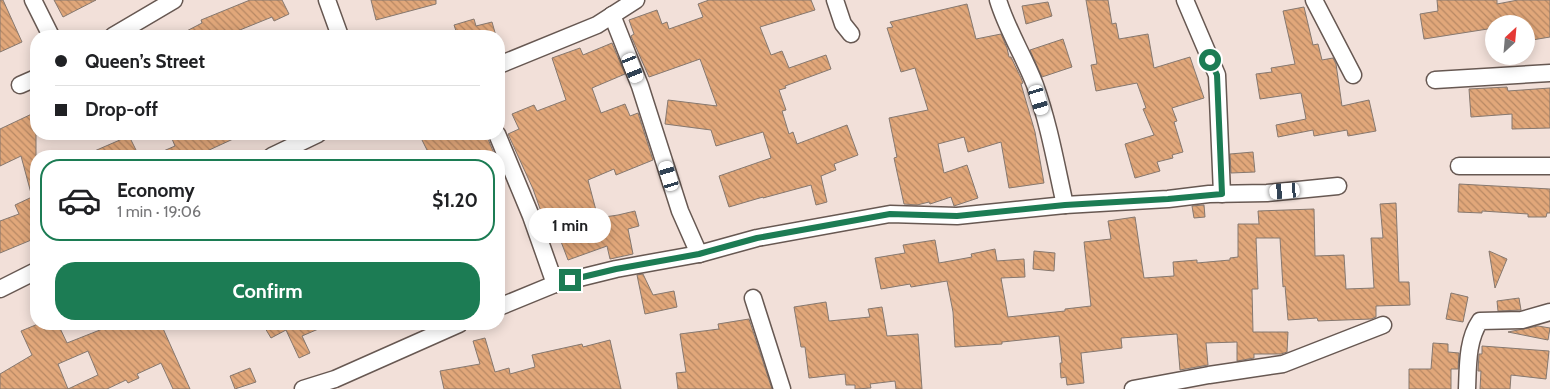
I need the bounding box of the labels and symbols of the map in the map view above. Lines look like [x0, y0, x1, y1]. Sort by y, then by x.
north arrow [1485, 15, 1535, 65]
route start [1199, 49, 1221, 71]
car [620, 51, 645, 85]
car [1027, 83, 1050, 117]
car [657, 159, 680, 193]
car [1269, 182, 1300, 200]
callout: 1 min [529, 208, 611, 242]
route end [559, 269, 581, 291]

